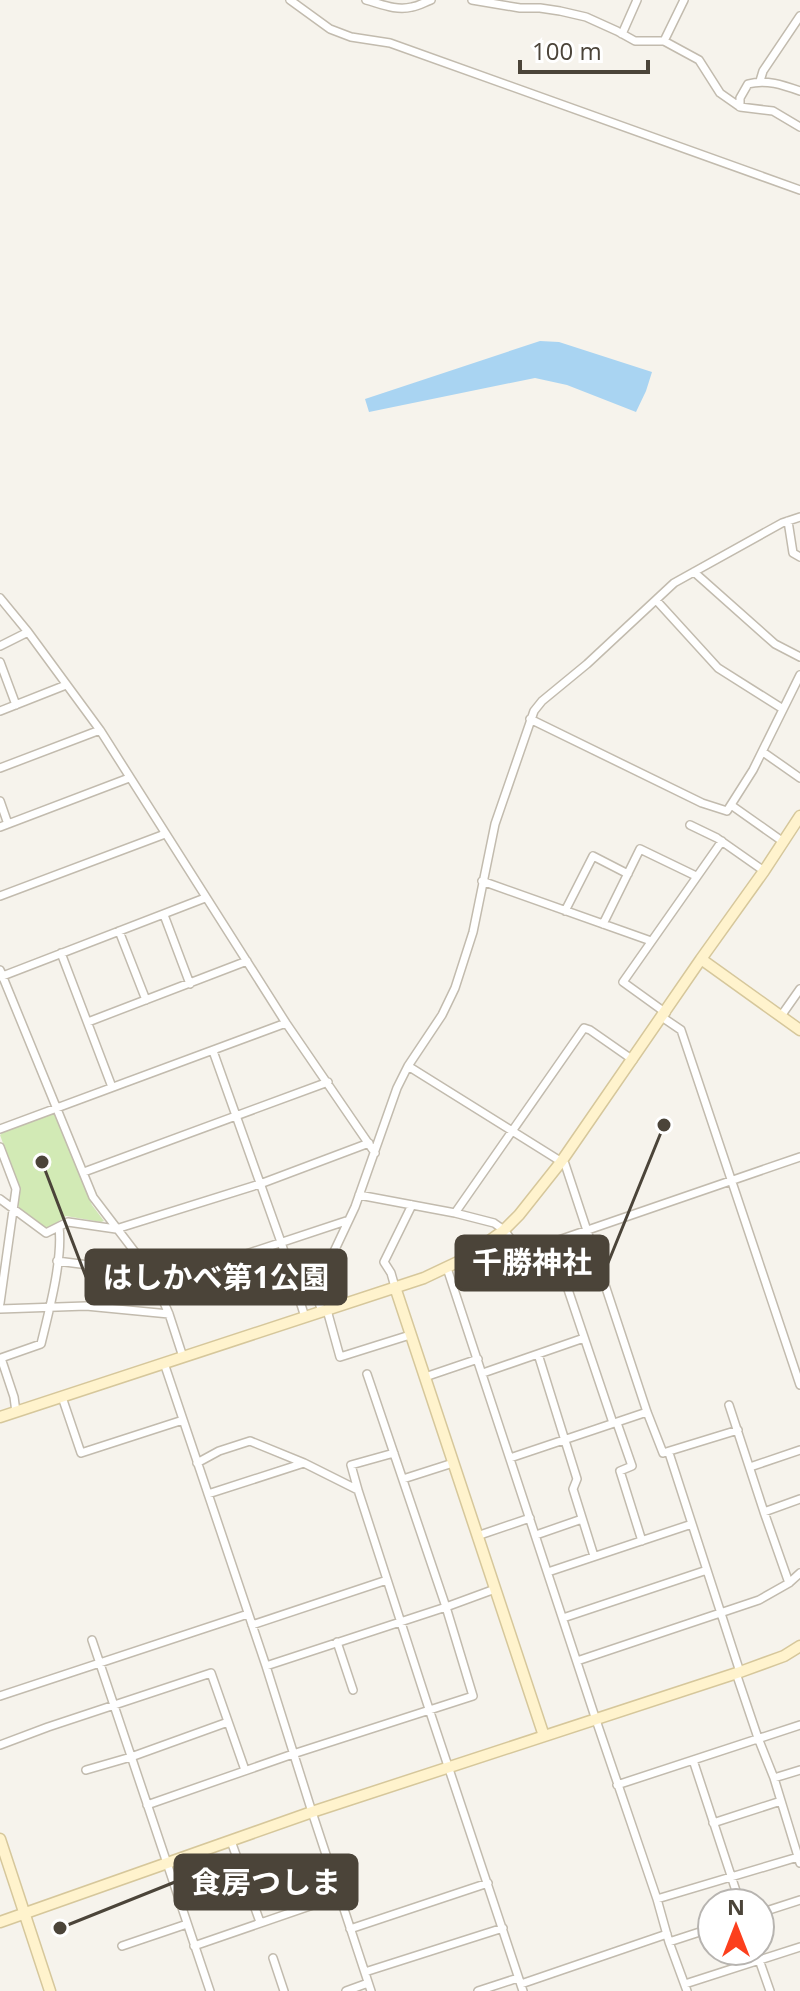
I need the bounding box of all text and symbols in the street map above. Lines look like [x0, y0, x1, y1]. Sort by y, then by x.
scale bar [520, 24, 648, 74]
text: 100 m [532, 34, 602, 67]
callout: 千勝神社 [456, 1236, 608, 1290]
text: 千勝神社 [472, 1241, 592, 1282]
callout: はしかべ第1公園 [86, 1250, 346, 1304]
text: はしかべ第1公園 [102, 1256, 330, 1297]
callout: 食房つしま [175, 1855, 357, 1909]
text: 食房つしま [191, 1861, 341, 1902]
north arrow [696, 1887, 776, 1967]
text: N [727, 1891, 745, 1921]

